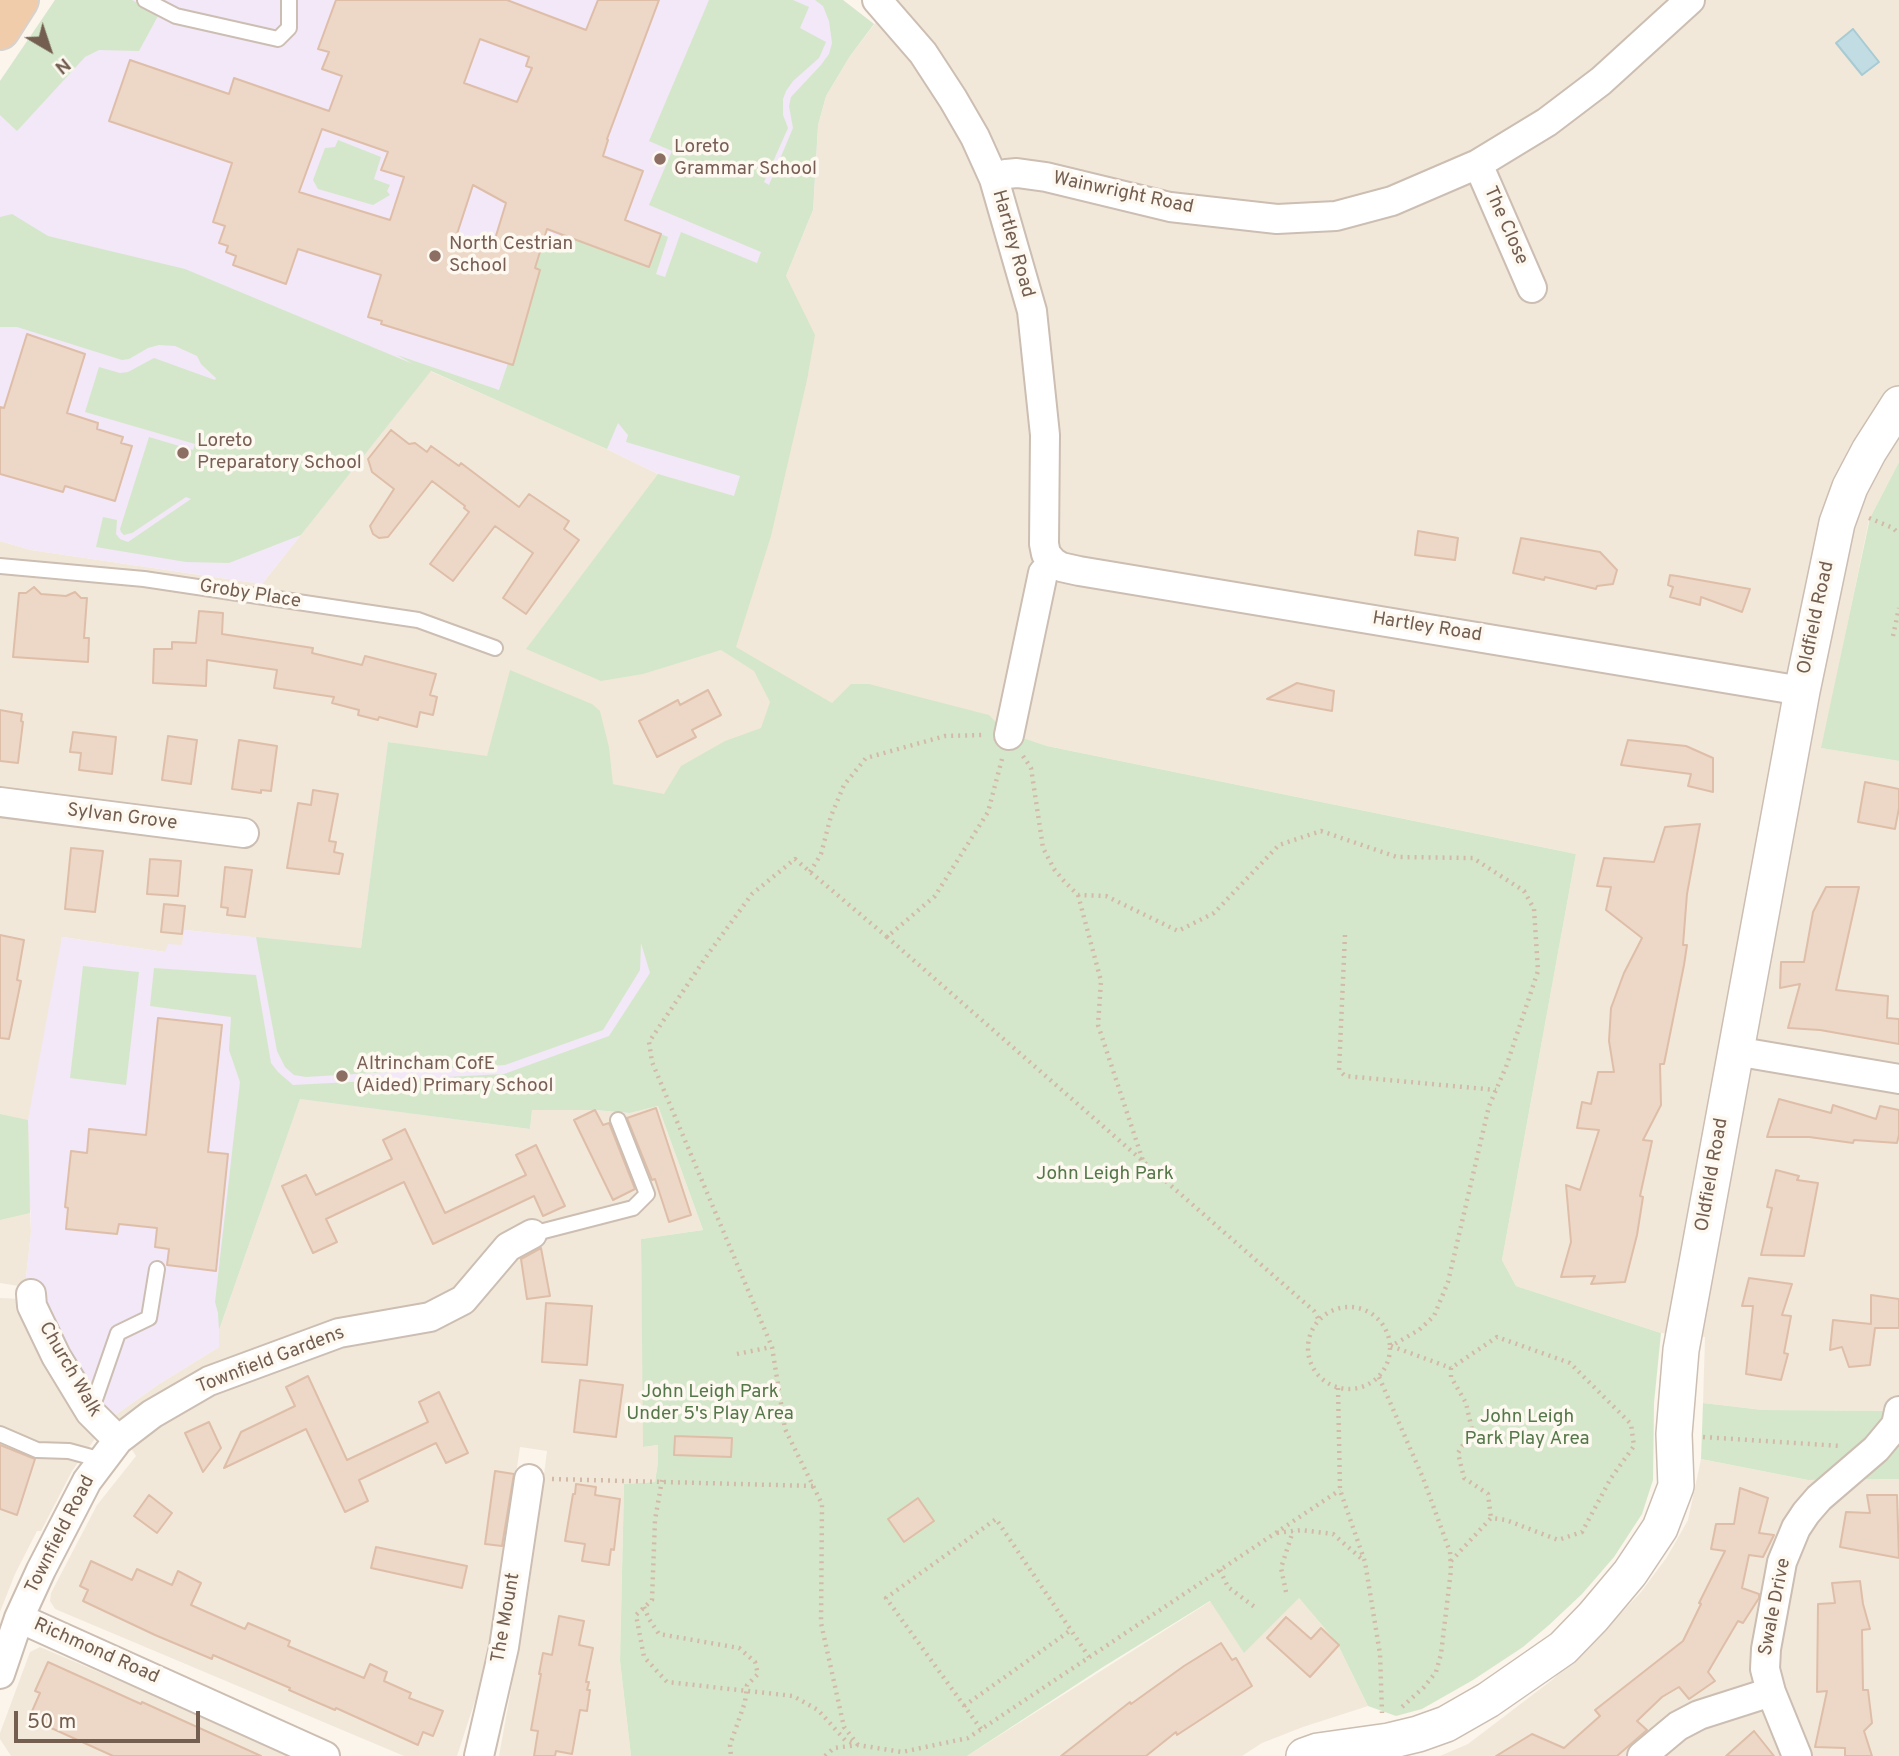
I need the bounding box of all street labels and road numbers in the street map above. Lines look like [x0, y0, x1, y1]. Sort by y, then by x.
street label: Wainwright Road [1051, 168, 1195, 220]
street label: The Close [1478, 183, 1532, 269]
street label: Hartley Road [986, 188, 1038, 300]
street label: Oldfield Road [1794, 559, 1840, 677]
street label: Groby Place [197, 576, 303, 614]
street label: Hartley Road [1371, 608, 1483, 648]
street label: Sylvan Grove [65, 800, 179, 836]
street label: Oldfield Road [1692, 1116, 1734, 1234]
street label: Church Walk [33, 1318, 105, 1422]
street label: Townfield Gardens [194, 1322, 348, 1400]
street label: Townfield Road [21, 1472, 101, 1598]
street label: Swale Drive [1755, 1556, 1797, 1658]
street label: The Mount [488, 1571, 526, 1665]
street label: Richmond Road [30, 1614, 162, 1690]

